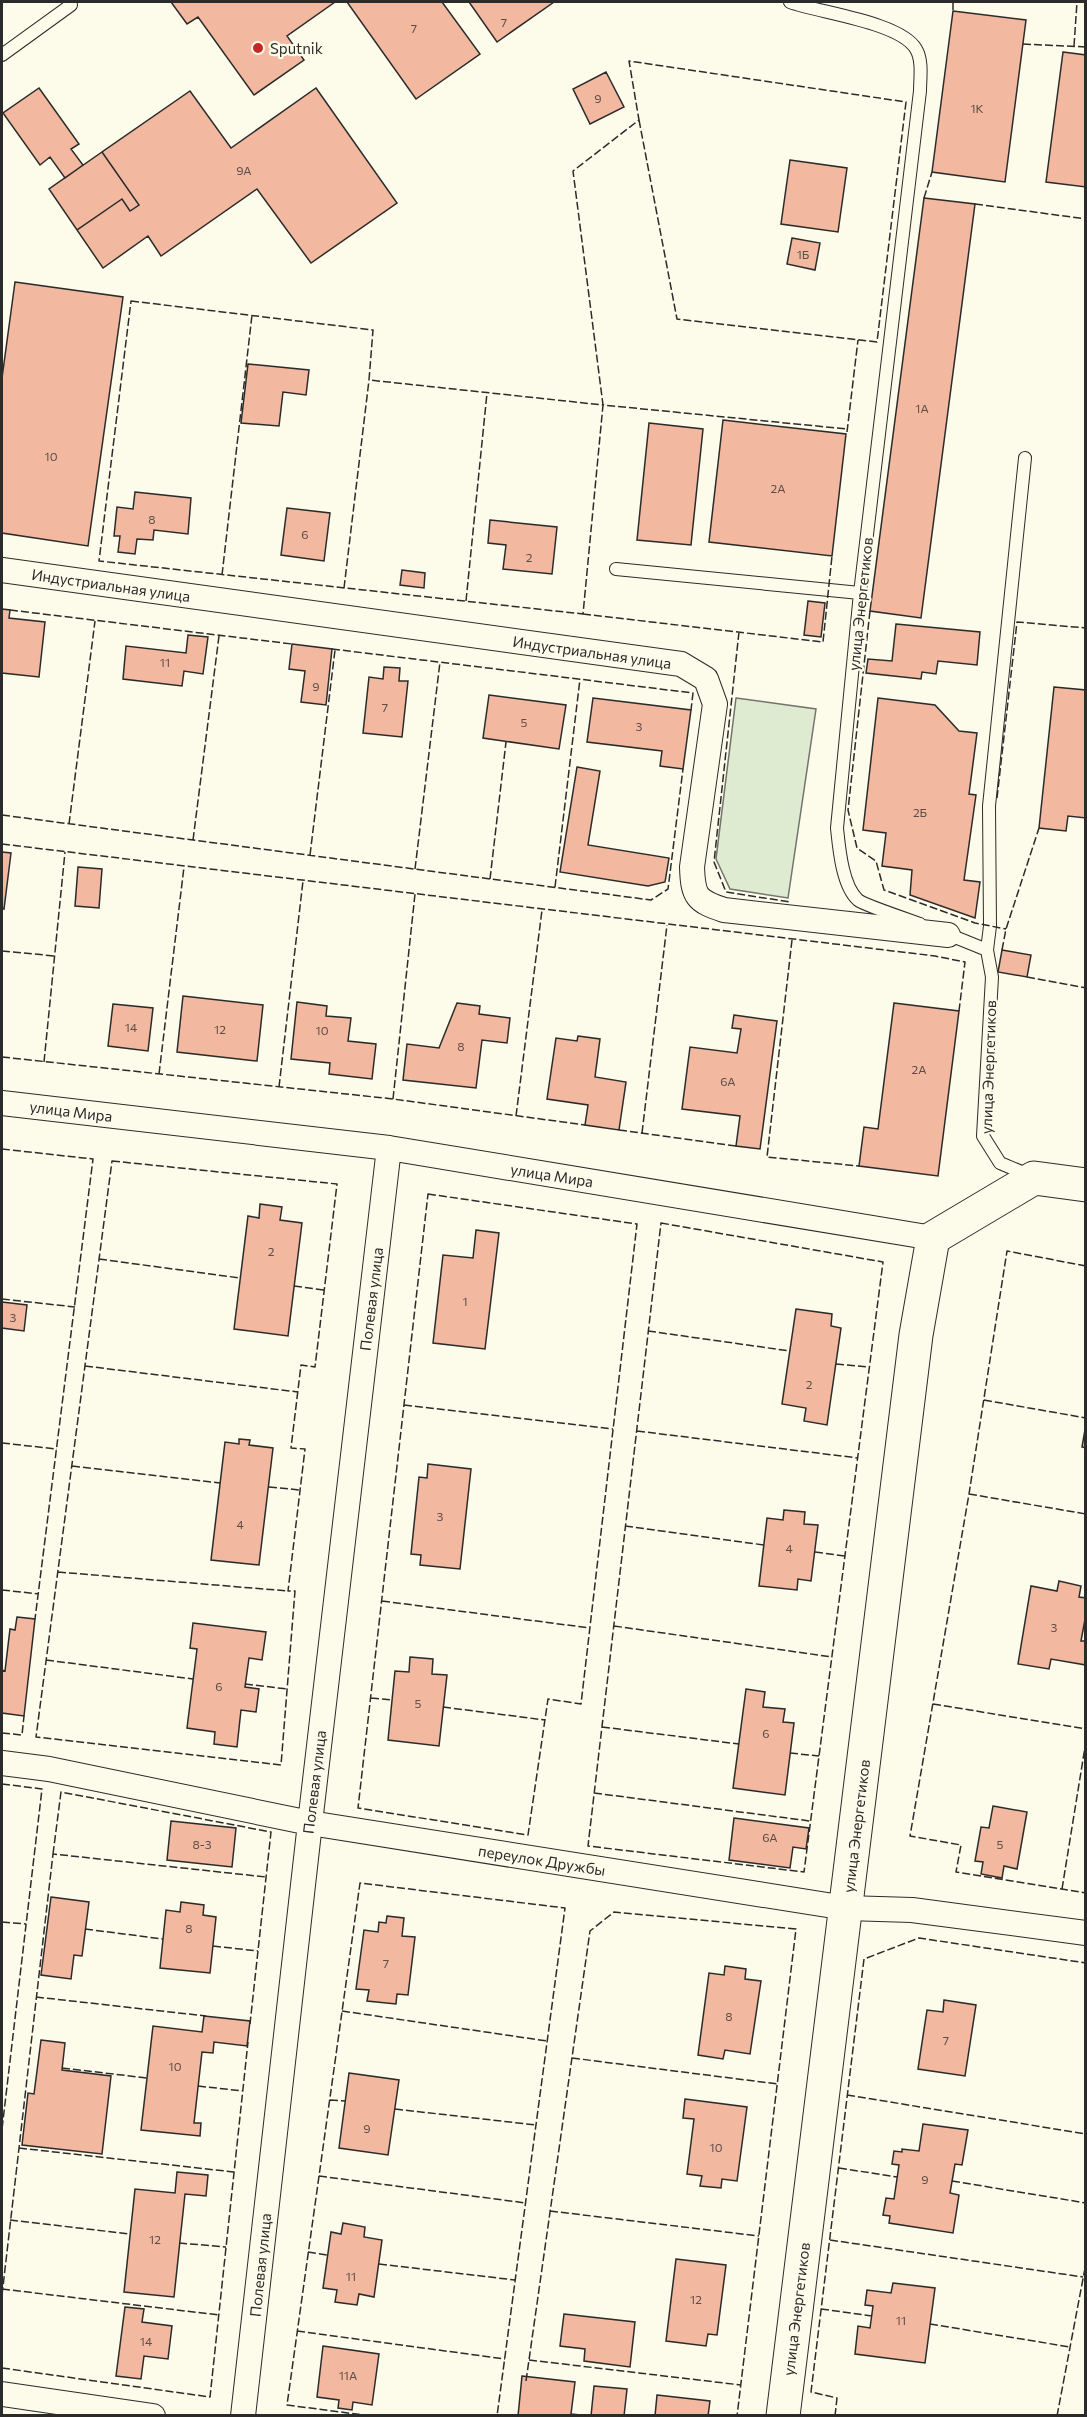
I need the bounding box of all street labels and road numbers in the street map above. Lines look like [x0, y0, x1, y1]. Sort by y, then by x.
street label: улица Энергетиков [844, 536, 876, 672]
street label: Индустриальная улица [30, 565, 192, 605]
street label: Индустриальная улица [511, 632, 673, 672]
street label: улица Энергетиков [977, 1000, 999, 1134]
street label: улица Мира [29, 1097, 113, 1125]
street label: улица Мира [509, 1160, 595, 1190]
street label: Полевая улица [356, 1246, 386, 1352]
street label: Полевая улица [299, 1729, 329, 1835]
street label: улица Энергетиков [839, 1758, 873, 1894]
street label: переулок Дружбы [477, 1841, 607, 1879]
street label: Полевая улица [246, 2212, 274, 2318]
street label: улица Энергетиков [779, 2241, 813, 2377]

